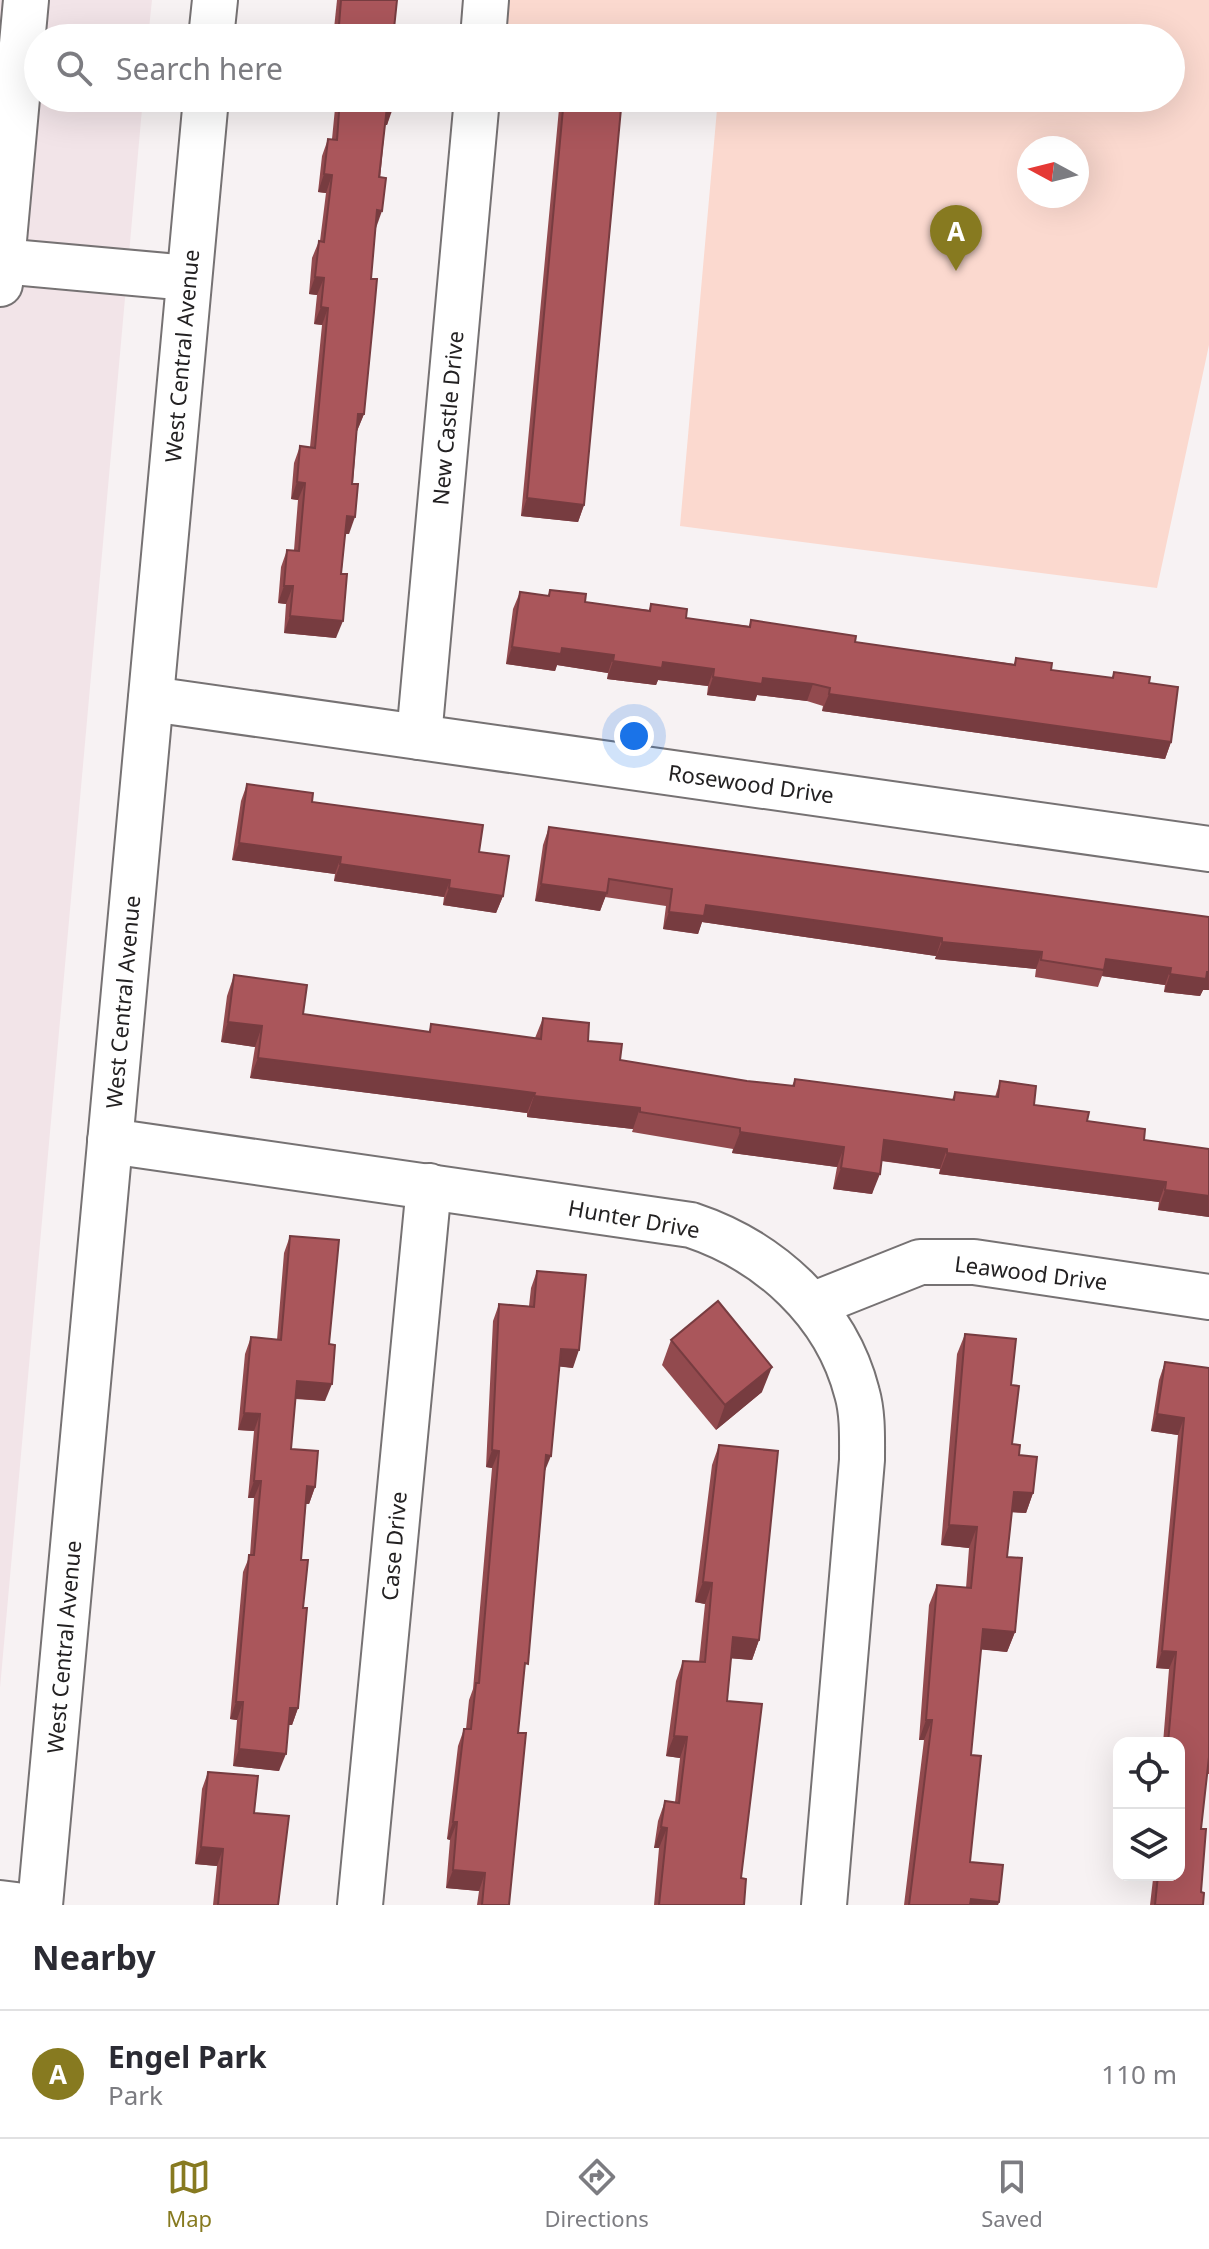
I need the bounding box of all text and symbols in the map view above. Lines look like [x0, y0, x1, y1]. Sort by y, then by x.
search box [24, 24, 1185, 112]
icon: search [52, 46, 96, 90]
text: Search here [116, 48, 283, 89]
north arrow [1017, 136, 1089, 208]
pin: A [930, 205, 982, 271]
street label: West Central Avenue [157, 248, 205, 464]
street label: New Castle Drive [424, 330, 470, 506]
your location [614, 716, 654, 756]
street label: Rosewood Drive [666, 757, 836, 809]
street label: West Central Avenue [98, 894, 146, 1110]
street label: Hunter Drive [566, 1192, 702, 1244]
street label: Leawood Drive [953, 1248, 1109, 1296]
street label: Case Drive [373, 1490, 413, 1602]
street label: West Central Avenue [39, 1539, 87, 1755]
map controls [1113, 1737, 1185, 1881]
button: locate [1113, 1737, 1185, 1809]
button: layers [1113, 1809, 1185, 1881]
text: Nearby [32, 1934, 156, 1980]
text: Engel Park [108, 2036, 267, 2077]
text: A [49, 2056, 67, 2092]
text: 110 m [1101, 2056, 1177, 2092]
text: Park [108, 2077, 163, 2113]
tab: Map [166, 2155, 212, 2233]
tab: Directions [544, 2155, 649, 2233]
tab: Saved [981, 2155, 1043, 2233]

